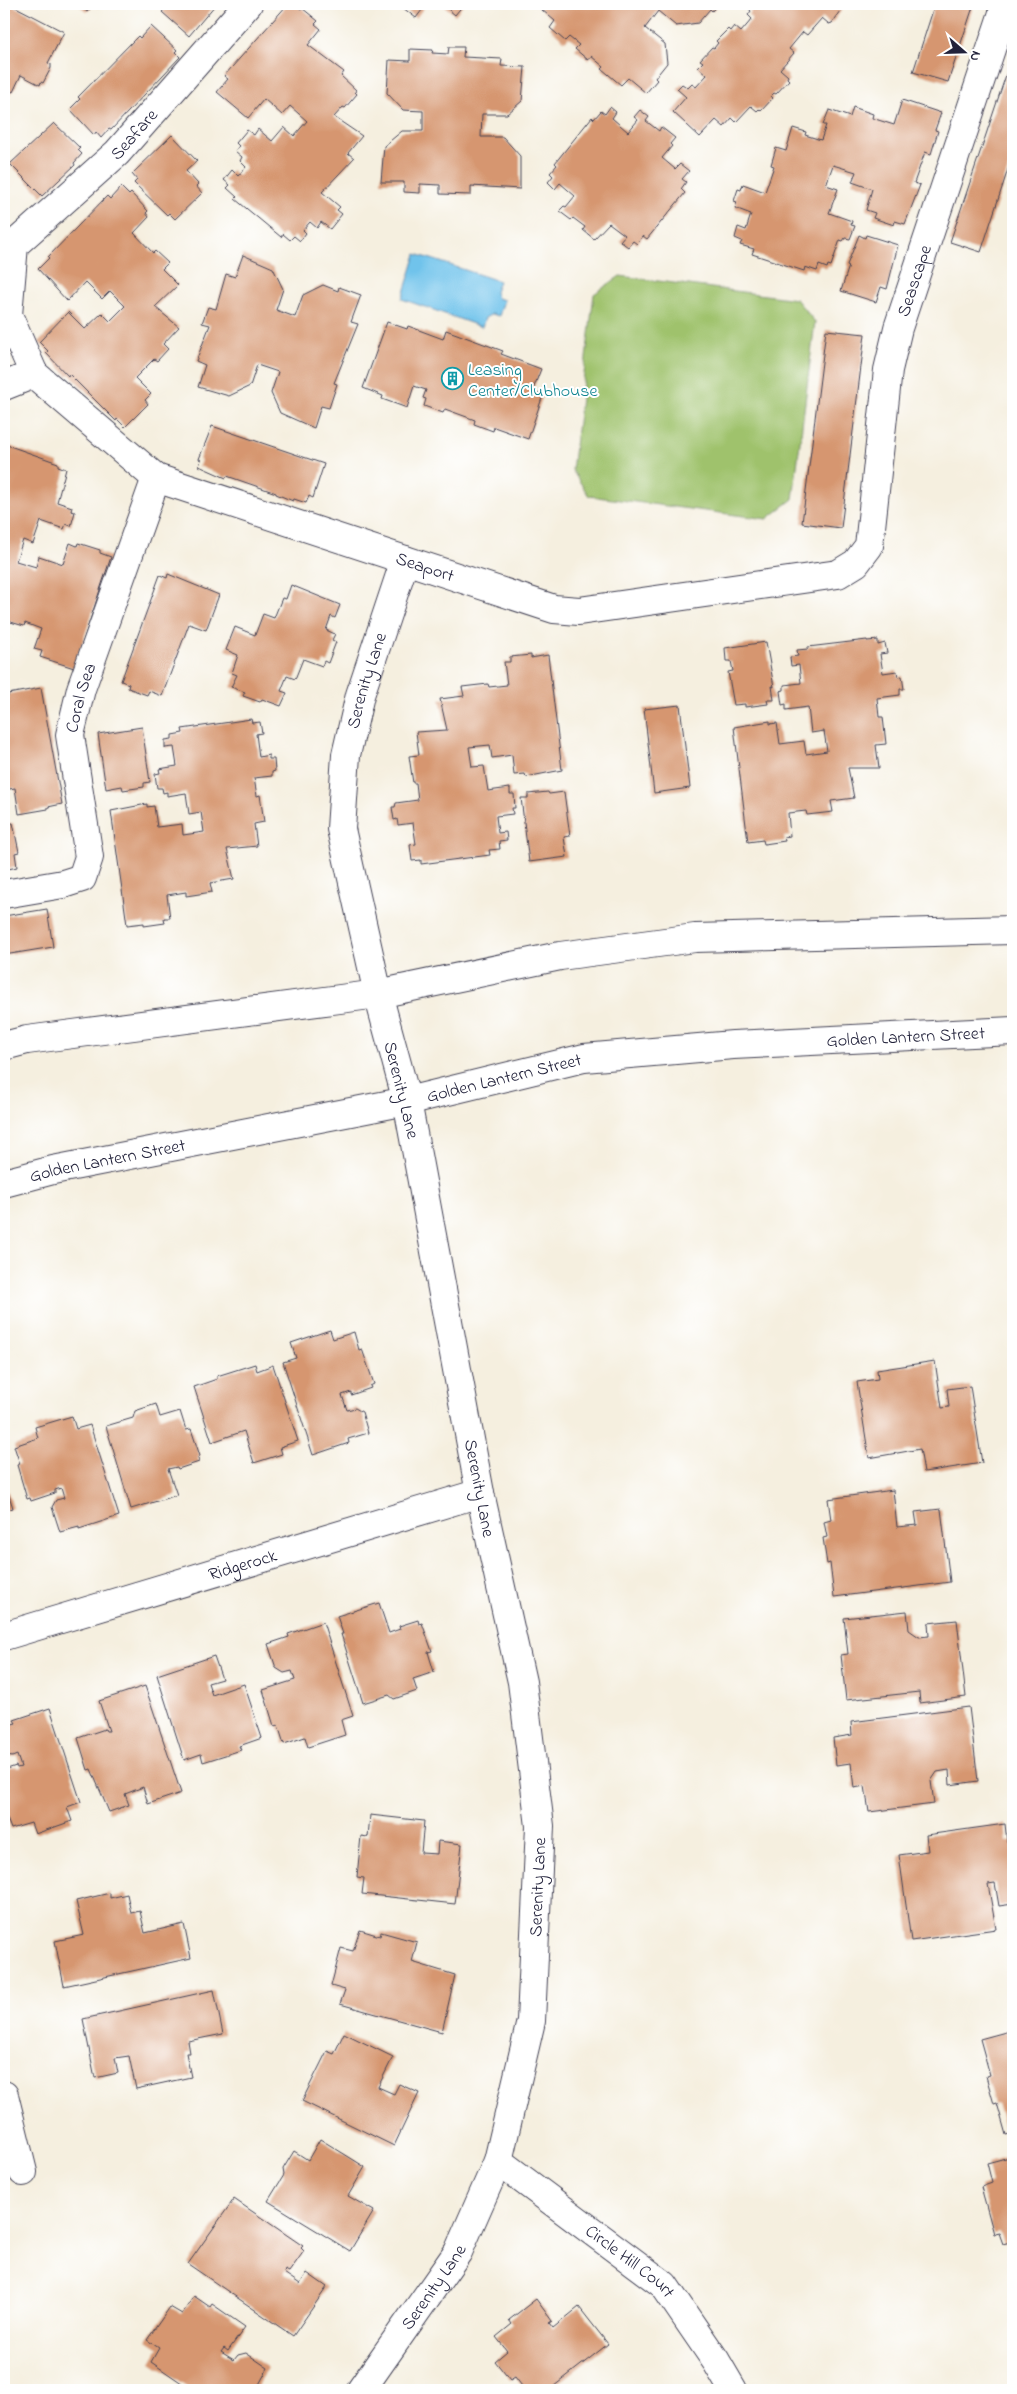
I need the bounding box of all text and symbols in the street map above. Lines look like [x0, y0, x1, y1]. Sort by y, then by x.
north arrow [940, 28, 990, 78]
text: N [963, 48, 986, 64]
street label: Seafare [105, 103, 166, 167]
street label: Seascape [892, 241, 940, 321]
place label: Leasing Center/Clubhouse [468, 358, 599, 405]
building icon: Leasing Center/Clubhouse [440, 367, 464, 391]
street label: Seaport [392, 547, 457, 590]
street label: Serenity Lane [342, 629, 395, 732]
street label: Coral Sea [60, 660, 104, 736]
street label: Golden Lantern Street [826, 1021, 986, 1055]
street label: Serenity Lane [375, 1039, 425, 1143]
street label: Golden Lantern Street [424, 1048, 584, 1111]
street label: Golden Lantern Street [27, 1133, 188, 1191]
street label: Serenity Lane [456, 1437, 500, 1540]
street label: Ridgerock [206, 1544, 281, 1589]
street label: Serenity Lane [524, 1836, 554, 1937]
street label: Circle Hill Court [579, 2219, 680, 2304]
street label: Serenity Lane [396, 2240, 475, 2336]

